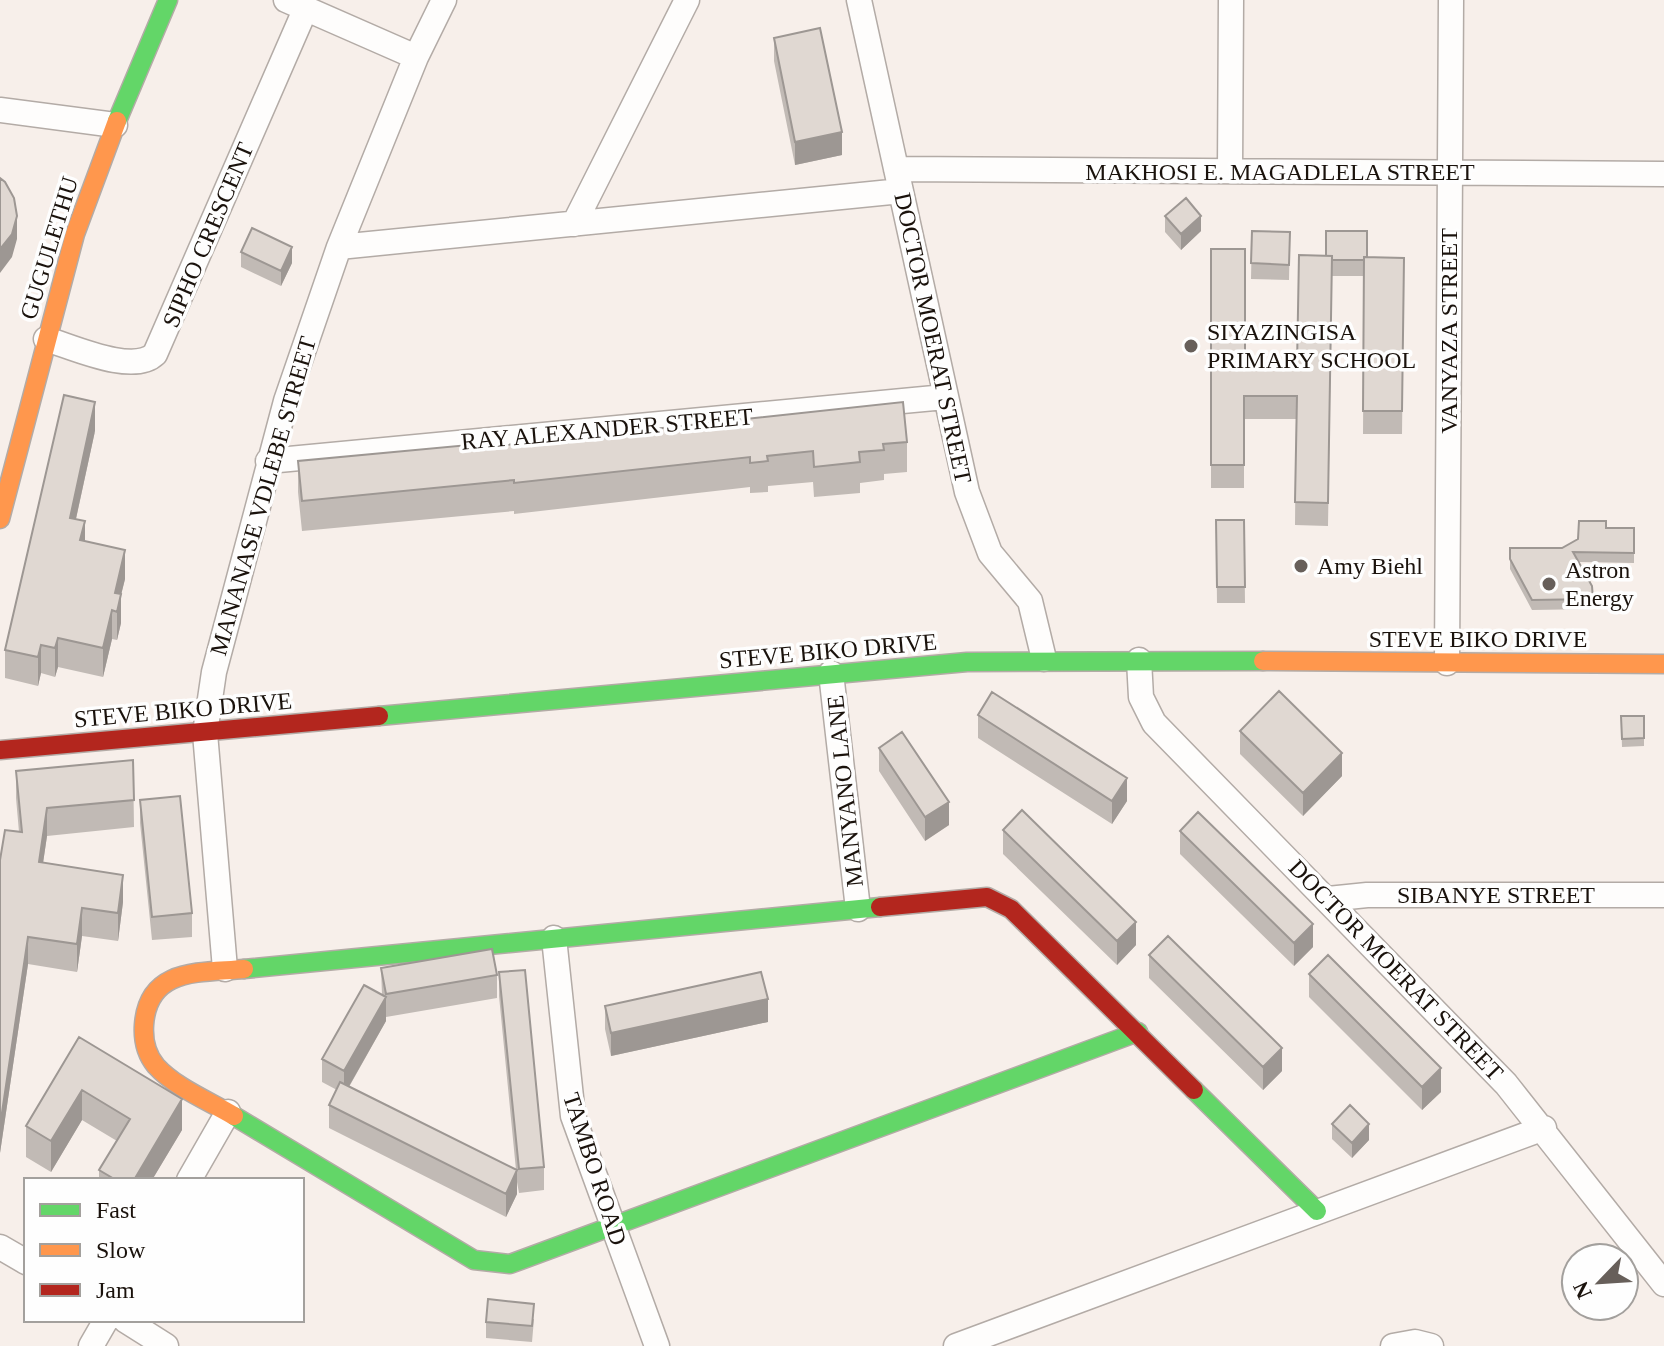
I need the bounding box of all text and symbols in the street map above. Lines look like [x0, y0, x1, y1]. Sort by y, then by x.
street label: SIPHO CRESCENT [157, 138, 259, 331]
street label: MAKHOSI E. MAGADLELA STREET [1085, 159, 1475, 185]
street label: GUGULETHU [15, 173, 83, 323]
street label: DOCTOR MOERAT STREET [889, 190, 977, 486]
street label: VANYAZA STREET [1436, 228, 1462, 434]
place label: SIYAZINGISA PRIMARY SCHOOL [1207, 319, 1416, 373]
street label: MANANASE VDLEBE STREET [205, 333, 321, 658]
marker: SIYAZINGISA PRIMARY SCHOOL [1182, 337, 1200, 355]
street label: RAY ALEXANDER STREET [460, 403, 754, 455]
place label: Amy Biehl [1317, 553, 1423, 579]
marker: Amy Biehl [1292, 557, 1310, 575]
place label: Astron Energy [1565, 557, 1634, 611]
marker: Astron Energy [1540, 575, 1558, 593]
street label: STEVE BIKO DRIVE [1369, 626, 1587, 652]
street label: STEVE BIKO DRIVE [718, 629, 938, 673]
street label: STEVE BIKO DRIVE [73, 688, 293, 732]
street label: MANYANO LANE [822, 694, 868, 888]
street label: DOCTOR MOERAT STREET [1284, 854, 1509, 1086]
street label: SIBANYE STREET [1397, 882, 1595, 908]
street label: TAMBO ROAD [558, 1089, 632, 1249]
legend [24, 1178, 304, 1322]
text: Fast [96, 1197, 136, 1223]
text: Slow [96, 1237, 146, 1263]
north arrow [1560, 1242, 1640, 1322]
text: Jam [96, 1277, 135, 1303]
text: N [1568, 1278, 1597, 1303]

